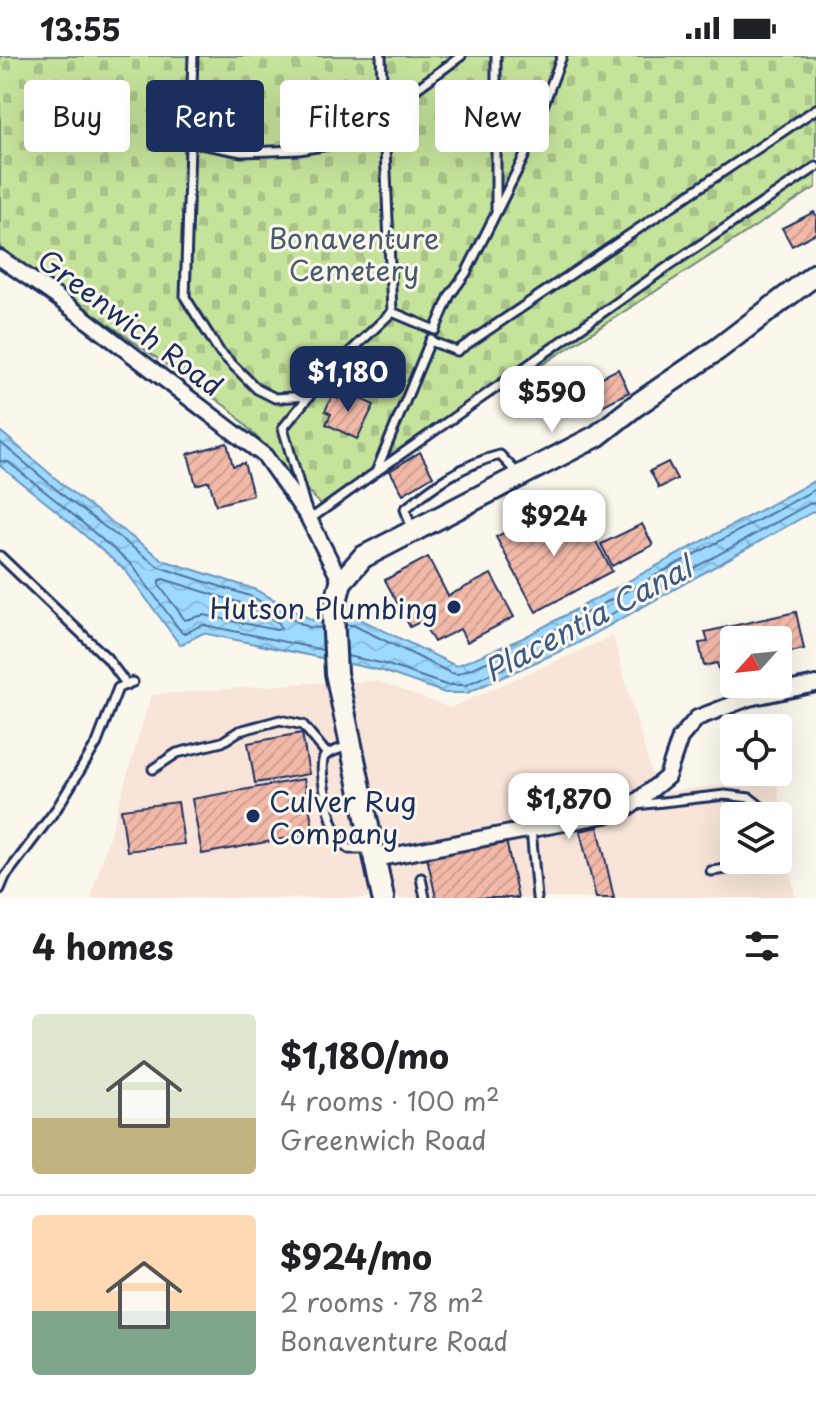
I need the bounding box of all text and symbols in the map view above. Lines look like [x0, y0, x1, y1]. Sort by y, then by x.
text: 13:55 [40, 6, 121, 51]
chip: Buy [24, 80, 130, 152]
chip: Rent [146, 80, 264, 152]
chip: Filters [280, 80, 419, 152]
chip: New [435, 80, 549, 152]
park label: Bonaventure Cemetery [269, 216, 439, 291]
street label: Greenwich Road [29, 238, 233, 406]
pin: $1,180 [283, 346, 413, 414]
text: $1,180 [308, 352, 388, 391]
pin: $590 [505, 366, 599, 434]
text: $590 [518, 372, 586, 411]
pin: $924 [507, 490, 601, 558]
text: $924 [521, 496, 587, 535]
water label: Placentia Canal [475, 542, 703, 692]
place label: Hutson Plumbing [209, 586, 438, 629]
marker: Hutson Plumbing [445, 598, 463, 616]
north arrow [720, 626, 792, 698]
map controls [720, 626, 792, 874]
button: locate [720, 714, 792, 786]
pin: $1,870 [504, 773, 634, 841]
place label: Culver Rug Company [269, 779, 417, 854]
text: $1,870 [526, 779, 612, 818]
button: layers [720, 802, 792, 874]
marker: Culver Rug Company [244, 807, 262, 825]
text: 4 homes [32, 920, 174, 972]
icon: filters [740, 924, 784, 968]
text: $1,180/mo [280, 1029, 449, 1081]
icon: home [96, 1046, 192, 1142]
text: 4 rooms · 100 m² [280, 1081, 500, 1120]
text: Greenwich Road [280, 1120, 487, 1159]
text: $924/mo [280, 1230, 432, 1282]
icon: home [96, 1247, 192, 1343]
text: 2 rooms · 78 m² [280, 1282, 484, 1321]
text: Bonaventure Road [280, 1321, 508, 1360]

